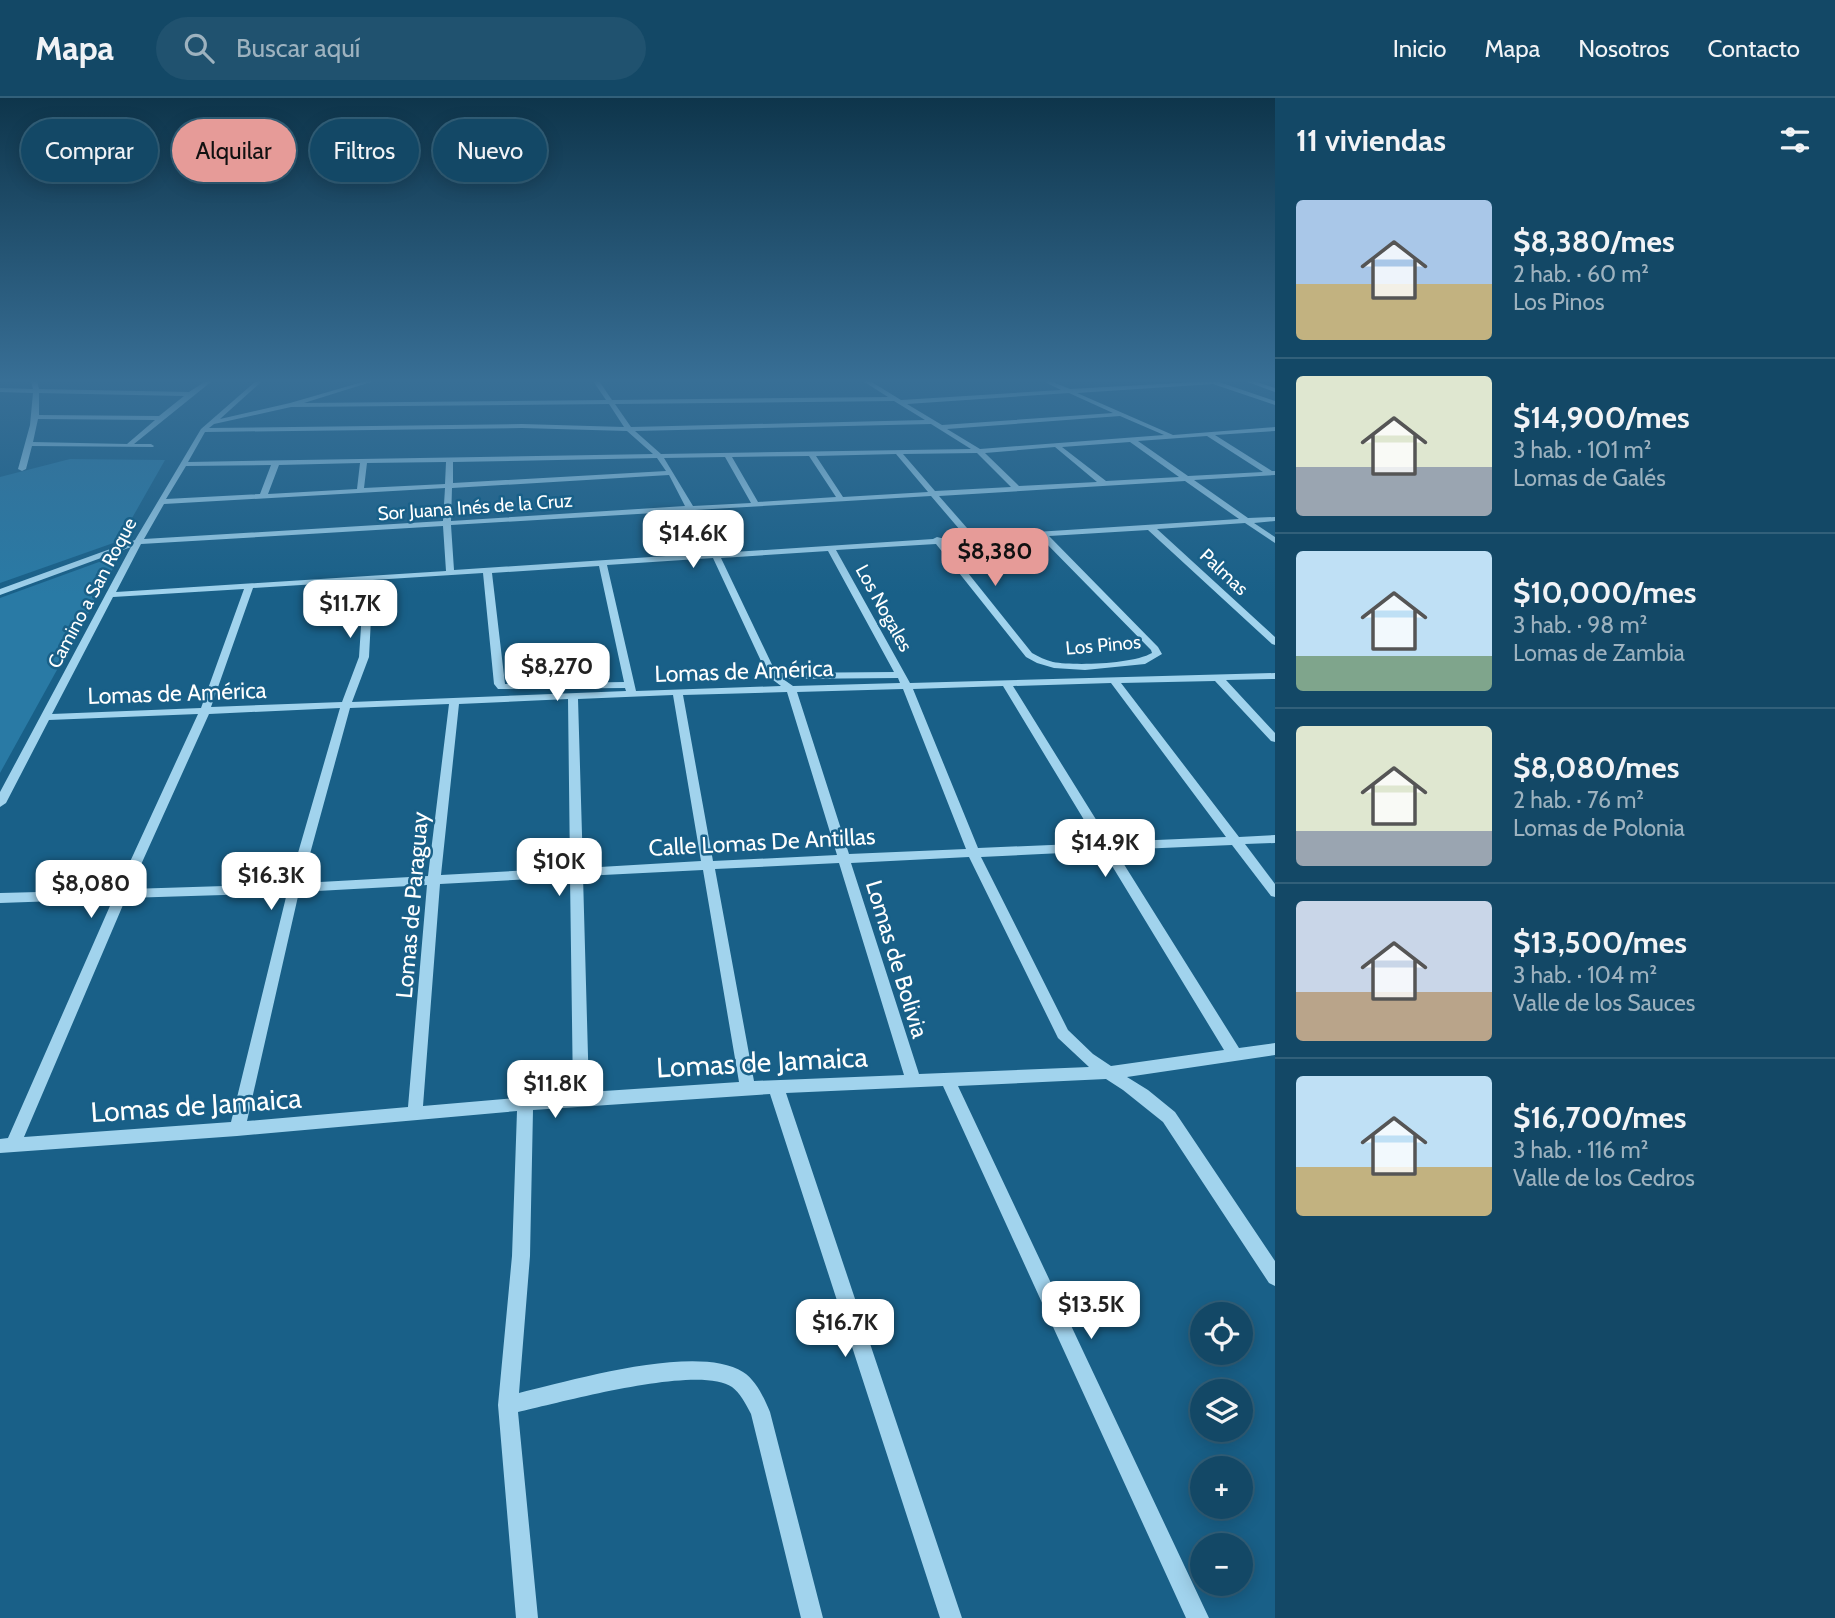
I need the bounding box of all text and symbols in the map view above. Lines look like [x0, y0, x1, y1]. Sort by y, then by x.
search box [156, 17, 646, 80]
text: Mapa [35, 28, 114, 68]
icon: search [180, 29, 218, 67]
text: Buscar aquí [236, 32, 360, 64]
text: Inicio [1393, 34, 1446, 63]
text: Mapa [1484, 34, 1540, 63]
text: Nosotros [1578, 34, 1669, 63]
text: Contacto [1707, 34, 1800, 63]
chip: Comprar [21, 119, 158, 182]
chip: Alquilar [172, 119, 296, 182]
chip: Filtros [310, 119, 419, 182]
chip: Nuevo [433, 119, 547, 182]
icon: filters [1776, 121, 1814, 159]
text: 11 viviendas [1296, 122, 1446, 159]
text: $8,380/mes [1513, 223, 1675, 260]
icon: home [1352, 228, 1436, 312]
text: 2 hab. · 60 m² [1513, 260, 1649, 288]
text: Los Pinos [1513, 288, 1605, 316]
text: $14,900/mes [1513, 399, 1690, 436]
icon: home [1352, 404, 1436, 488]
text: 3 hab. · 101 m² [1513, 436, 1651, 464]
text: Lomas de Galés [1513, 464, 1666, 492]
street label: Sor Juana Inés de la Cruz [377, 489, 573, 525]
pin: $14.6K [636, 510, 750, 570]
street label: Camino a San Roque [43, 514, 142, 672]
text: $14.6K [659, 519, 727, 547]
pin: $8,380 [938, 528, 1052, 588]
text: $8,380 [957, 537, 1033, 565]
street label: Palmas [1195, 544, 1253, 600]
street label: Los Nogales [851, 560, 917, 656]
text: $10,000/mes [1513, 574, 1696, 611]
icon: home [1352, 579, 1436, 663]
pin: $11.7K [293, 580, 407, 640]
text: $11.7K [319, 589, 381, 617]
text: 3 hab. · 98 m² [1513, 611, 1647, 639]
street label: Los Pinos [1064, 630, 1142, 660]
text: Lomas de Zambia [1513, 639, 1685, 667]
pin: $8,270 [500, 644, 614, 703]
text: $8,270 [521, 652, 593, 680]
street label: Lomas de América [654, 654, 834, 688]
street label: Lomas de América [87, 676, 267, 710]
text: $8,080/mes [1513, 749, 1680, 786]
icon: home [1352, 754, 1436, 838]
text: 2 hab. · 76 m² [1513, 786, 1644, 814]
street label: Lomas de Paraguay [390, 810, 434, 1000]
text: Lomas de Polonia [1513, 814, 1685, 842]
pin: $14.9K [1048, 820, 1162, 879]
street label: Calle Lomas De Antillas [648, 822, 876, 862]
text: $14.9K [1071, 828, 1139, 856]
pin: $10K [518, 838, 600, 898]
text: $10K [533, 847, 585, 875]
pin: $16.3K [214, 852, 328, 912]
pin: $8,080 [34, 860, 148, 920]
text: $16.3K [238, 861, 304, 889]
text: $8,080 [52, 869, 130, 897]
street label: Lomas de Bolivia [860, 877, 934, 1041]
text: $13,500/mes [1513, 924, 1687, 961]
icon: home [1352, 929, 1436, 1013]
text: 3 hab. · 104 m² [1513, 961, 1657, 989]
text: Valle de los Sauces [1513, 989, 1695, 1017]
street label: Lomas de Jamaica [655, 1039, 869, 1085]
pin: $11.8K [498, 1060, 612, 1120]
text: $11.8K [523, 1069, 587, 1097]
street label: Lomas de Jamaica [89, 1081, 303, 1129]
text: $16,700/mes [1513, 1099, 1687, 1136]
icon: home [1352, 1104, 1436, 1188]
text: 3 hab. · 116 m² [1513, 1136, 1648, 1164]
text: Valle de los Cedros [1513, 1164, 1695, 1192]
pin: $13.5K [1034, 1282, 1148, 1341]
text: $13.5K [1058, 1290, 1124, 1318]
pin: $16.7K [788, 1300, 902, 1359]
map controls [1190, 1302, 1253, 1596]
button: locate [1190, 1302, 1253, 1365]
text: $16.7K [812, 1308, 878, 1336]
button: layers [1190, 1379, 1253, 1442]
button: + [1190, 1456, 1253, 1519]
button: − [1190, 1533, 1253, 1596]

